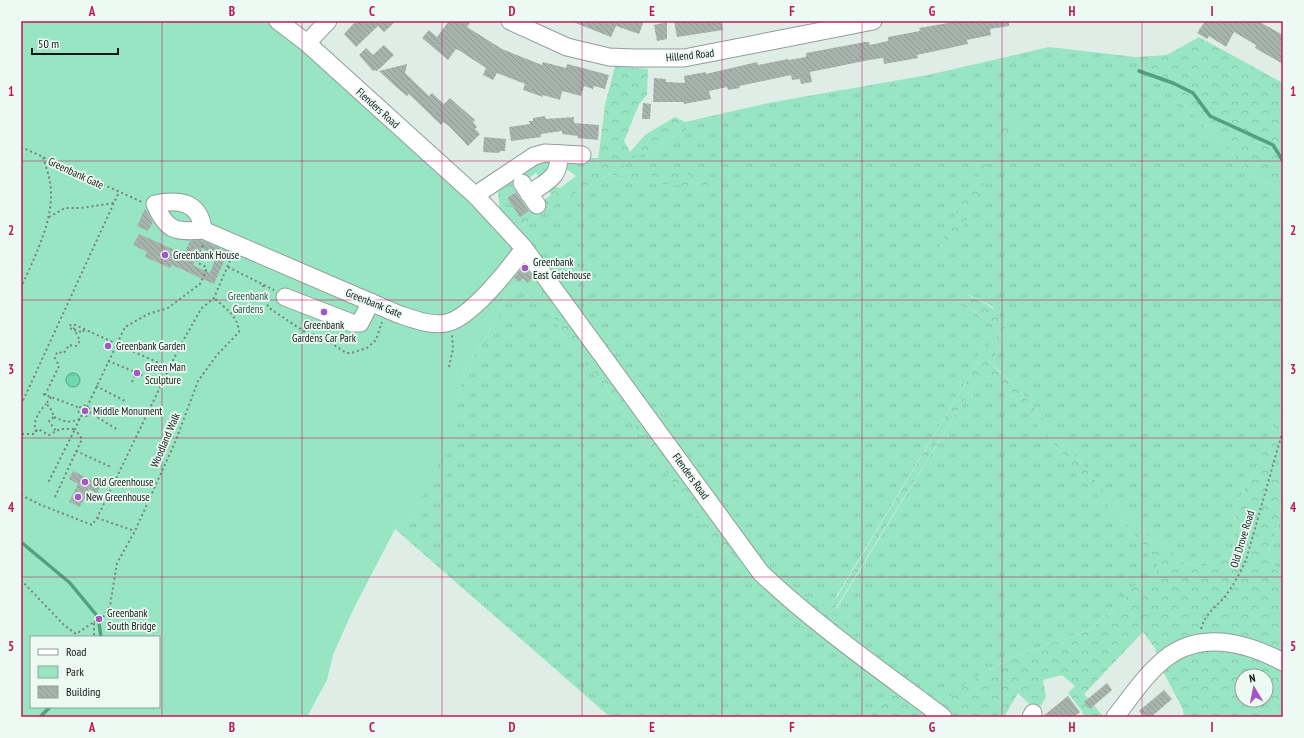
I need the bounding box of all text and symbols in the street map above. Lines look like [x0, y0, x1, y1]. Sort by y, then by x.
text: A [88, 3, 96, 20]
text: B [229, 3, 235, 20]
text: C [369, 3, 375, 20]
text: D [509, 3, 516, 20]
text: E [649, 3, 655, 20]
text: F [789, 3, 795, 20]
text: G [929, 3, 936, 20]
text: H [1069, 3, 1076, 20]
text: I [1210, 3, 1214, 20]
scale bar [32, 30, 118, 56]
text: 50 m [38, 36, 59, 51]
street label: Hillend Road [665, 45, 715, 65]
text: 1 [8, 83, 14, 100]
text: 1 [1290, 83, 1296, 100]
street label: Flenders Road [353, 85, 403, 131]
street label: Greenbank Gate [46, 154, 107, 192]
text: 2 [8, 222, 14, 239]
text: 2 [1290, 222, 1296, 239]
place label: Greenbank House [173, 248, 240, 262]
marker: Greenbank House [160, 250, 170, 260]
place label: Greenbank East Gatehouse [533, 255, 592, 282]
marker: Greenbank East Gatehouse [520, 263, 530, 273]
street label: Greenbank Gate [344, 285, 405, 321]
park label: Greenbank Gardens [228, 289, 269, 316]
marker: Greenbank Gardens Car Park [319, 307, 329, 317]
place label: Greenbank Gardens Car Park [292, 318, 357, 345]
place label: Greenbank Garden [116, 339, 186, 353]
marker: Greenbank Garden [103, 341, 113, 351]
place label: Green Man Sculpture [145, 360, 186, 387]
text: 3 [8, 361, 14, 378]
text: 3 [1290, 361, 1296, 378]
marker: Green Man Sculpture [132, 368, 142, 378]
place label: Middle Monument [93, 404, 162, 418]
marker: Middle Monument [80, 406, 90, 416]
street label: Woodland Walk [147, 410, 183, 470]
street label: Flenders Road [670, 450, 713, 502]
place label: Old Greenhouse [93, 475, 154, 489]
marker: Old Greenhouse [80, 477, 90, 487]
place label: New Greenhouse [86, 490, 150, 504]
marker: New Greenhouse [73, 492, 83, 502]
text: 4 [8, 499, 15, 516]
text: 4 [1290, 499, 1297, 516]
street label: Old Drove Road [1227, 509, 1257, 569]
place label: Greenbank South Bridge [107, 606, 157, 633]
marker: Greenbank South Bridge [94, 614, 104, 624]
legend [30, 636, 160, 708]
text: 5 [8, 638, 14, 655]
text: 5 [1290, 638, 1296, 655]
text: Road [66, 644, 86, 659]
text: Park [66, 664, 84, 679]
north arrow [1234, 668, 1274, 708]
text: N [1248, 671, 1256, 686]
text: Building [66, 684, 101, 699]
text: A [88, 719, 96, 736]
text: B [229, 719, 235, 736]
text: C [369, 719, 375, 736]
text: D [509, 719, 516, 736]
text: E [649, 719, 655, 736]
text: F [789, 719, 795, 736]
text: G [929, 719, 936, 736]
text: H [1069, 719, 1076, 736]
text: I [1210, 719, 1214, 736]

